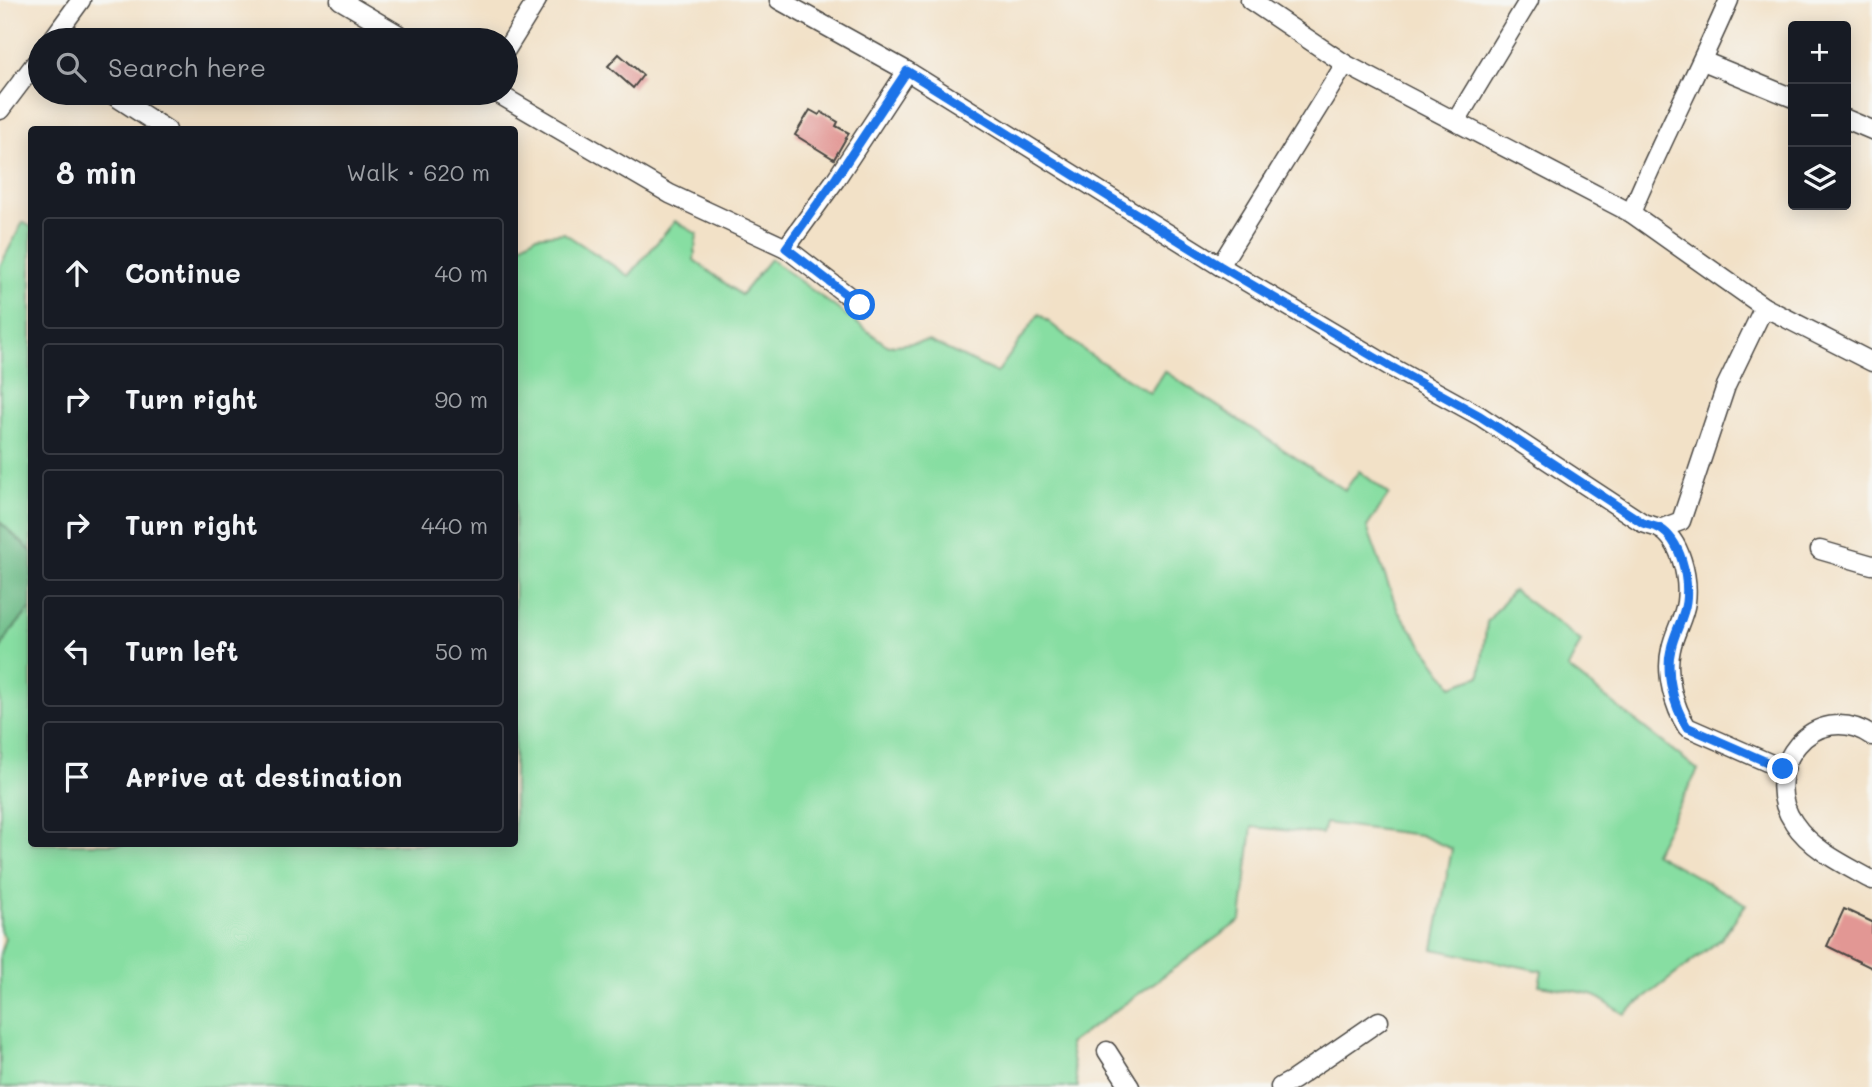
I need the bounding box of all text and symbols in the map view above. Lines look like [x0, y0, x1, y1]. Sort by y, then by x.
map controls [1788, 21, 1851, 210]
button: + [1788, 21, 1851, 84]
search box [28, 28, 518, 105]
icon: search [52, 48, 90, 86]
text: Search here [108, 50, 266, 84]
button: − [1788, 84, 1851, 147]
button: layers [1788, 147, 1851, 210]
text: 8 min [56, 152, 137, 192]
text: Walk · 620 m [346, 157, 490, 187]
icon: ahead [58, 254, 96, 292]
text: Continue [125, 256, 241, 290]
text: 40 m [435, 258, 488, 288]
route start [844, 289, 875, 320]
icon: right [58, 380, 96, 418]
text: Turn right [125, 382, 258, 416]
text: 90 m [435, 384, 488, 414]
icon: right [58, 506, 96, 544]
text: Turn right [125, 508, 258, 542]
text: 440 m [421, 510, 488, 540]
icon: left [58, 632, 96, 670]
text: Turn left [125, 634, 238, 668]
text: 50 m [435, 636, 488, 666]
route end [1767, 753, 1798, 784]
icon: arrive [58, 758, 96, 796]
text: Arrive at destination [125, 760, 402, 794]

